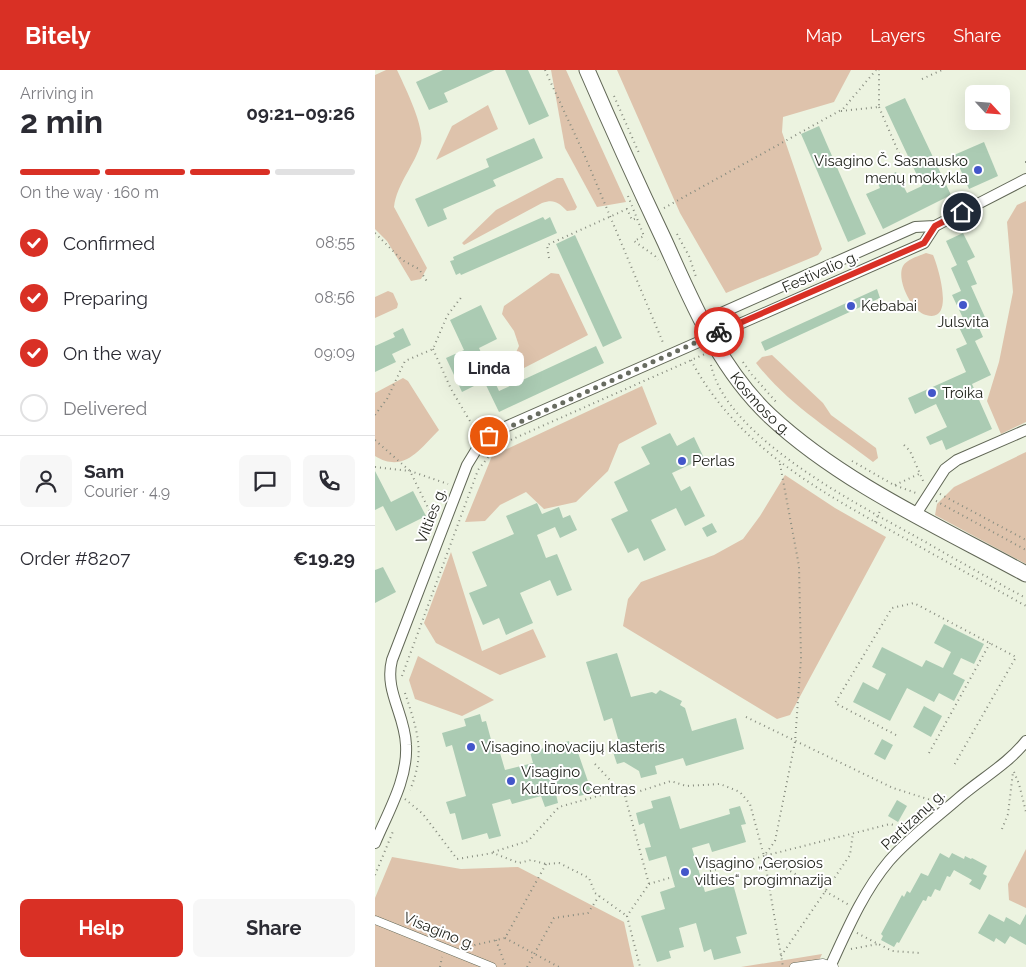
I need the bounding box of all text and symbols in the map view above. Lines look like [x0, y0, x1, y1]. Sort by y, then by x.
text: Bitely [25, 21, 91, 50]
text: Map [806, 25, 842, 46]
text: Layers [870, 25, 925, 46]
text: Share [953, 25, 1001, 46]
text: Arriving in [20, 84, 94, 103]
north arrow [965, 85, 1010, 130]
map controls [965, 85, 1010, 130]
text: 09:21–09:26 [246, 102, 355, 124]
text: 2 min [20, 103, 103, 140]
place label: Visagino Č. Sasnausko menų mokykla [814, 151, 968, 187]
marker: Visagino Č. Sasnausko menų mokykla [972, 164, 984, 176]
text: On the way · 160 m [20, 183, 159, 202]
pin [941, 191, 983, 233]
icon: home [948, 198, 976, 226]
icon: check [20, 229, 48, 257]
text: Confirmed [63, 232, 155, 254]
text: 08:55 [315, 233, 355, 252]
street label: Festivalio g. [779, 247, 861, 297]
icon: check [20, 284, 48, 312]
text: Preparing [63, 287, 148, 309]
text: 08:56 [314, 288, 355, 307]
place label: Kebabai [861, 297, 917, 315]
marker: Julsvita [957, 299, 969, 311]
marker: Kebabai [845, 300, 857, 312]
courier [694, 307, 744, 357]
place label: Julsvita [937, 313, 989, 331]
icon: bike [705, 318, 733, 346]
icon: check [20, 339, 48, 367]
text: On the way [63, 342, 162, 364]
text: 09:09 [314, 343, 355, 362]
callout: Linda [454, 351, 524, 386]
text: Linda [468, 359, 510, 378]
street label: Kosmoso g. [726, 369, 794, 439]
place label: Troika [942, 384, 983, 402]
marker: Troika [926, 387, 938, 399]
text: Delivered [63, 397, 147, 419]
pin [468, 415, 510, 457]
icon: bag [475, 422, 503, 450]
place label: Perlas [692, 452, 735, 470]
button: person [20, 455, 72, 507]
button: chat [239, 455, 291, 507]
button: phone [303, 455, 355, 507]
marker: Perlas [676, 455, 688, 467]
text: Sam [84, 460, 124, 482]
text: Courier · 4.9 [84, 482, 170, 501]
street label: Vilties g. [412, 486, 450, 546]
text: Order #8207 [20, 547, 130, 569]
text: €19.29 [293, 547, 355, 569]
place label: Visagino inovacijų klasteris [481, 738, 665, 756]
marker: Visagino inovacijų klasteris [465, 741, 477, 753]
place label: Visagino Kultūros Centras [521, 763, 636, 798]
marker: Visagino Kultūros Centras [505, 775, 517, 787]
street label: Partizanų g. [878, 786, 948, 854]
place label: Visagino „Gerosios vilties“ progimnazija [695, 854, 832, 889]
marker: Visagino „Gerosios vilties“ progimnazija [679, 866, 691, 878]
button: Help [20, 899, 183, 957]
button: Share [193, 899, 355, 957]
street label: Visagino g. [401, 909, 477, 953]

